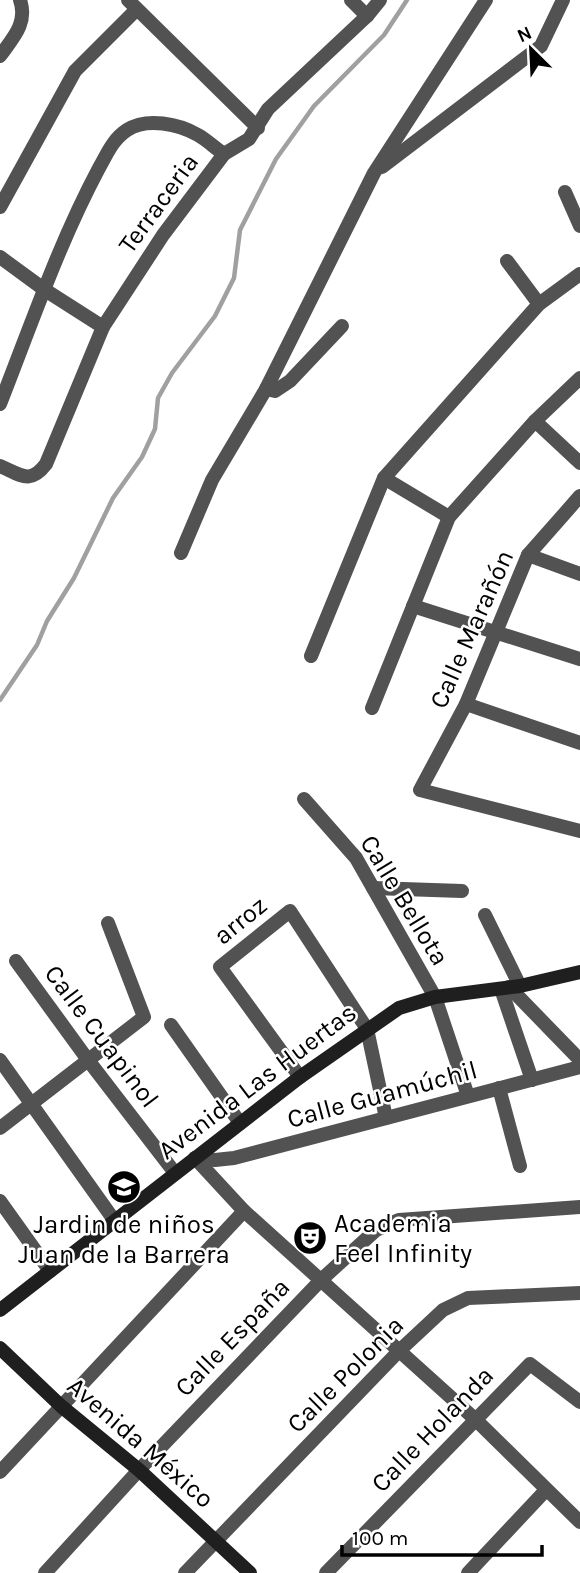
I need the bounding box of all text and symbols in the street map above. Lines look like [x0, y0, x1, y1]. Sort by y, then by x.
north arrow [496, 14, 566, 84]
text: N [514, 22, 535, 47]
street label: Terraceria [112, 147, 205, 259]
street label: Calle Marañón [423, 545, 520, 713]
street label: Calle Bellota [354, 829, 456, 971]
street label: arroz [207, 890, 273, 951]
street label: Calle Cuapinol [38, 959, 165, 1114]
street label: Avenida Las Huertas [152, 997, 362, 1166]
street label: Calle Guamúchil [284, 1054, 480, 1135]
school or university icon: Jardin de niños Juan de la Barrera [105, 1168, 143, 1206]
place label: Academia Feel Infinity [334, 1208, 472, 1269]
place label: Jardin de niños Juan de la Barrera [18, 1209, 230, 1270]
theatre icon: Academia Feel Infinity [291, 1219, 329, 1257]
street label: Calle España [168, 1272, 296, 1403]
street label: Calle Polonia [281, 1310, 410, 1439]
street label: Calle Holanda [365, 1360, 500, 1499]
street label: Avenida México [61, 1370, 220, 1514]
scale bar [342, 1514, 542, 1558]
text: 100 m [352, 1526, 409, 1550]

